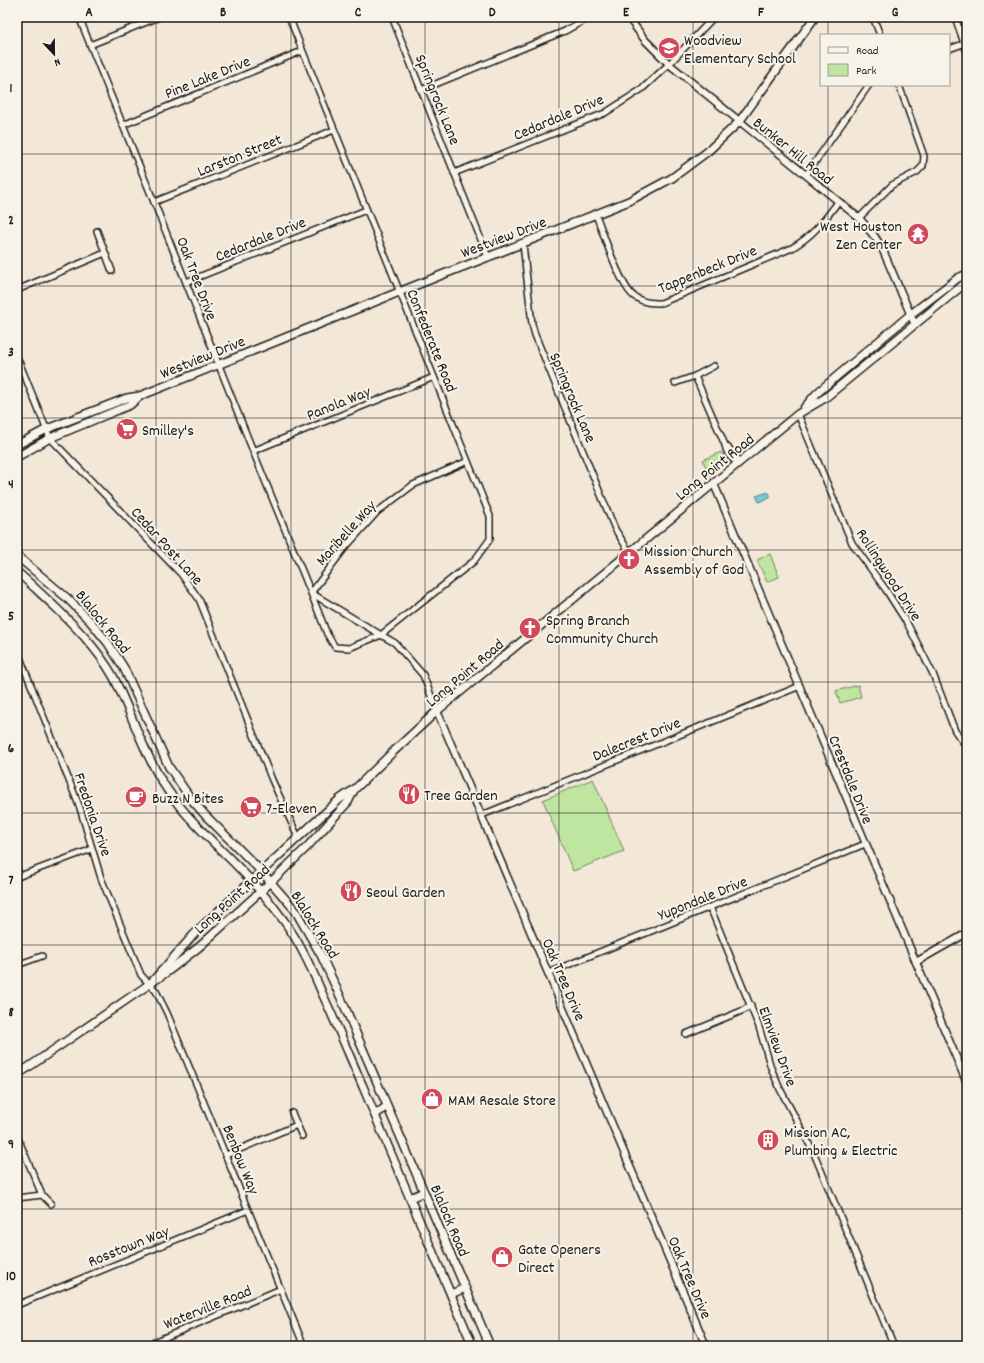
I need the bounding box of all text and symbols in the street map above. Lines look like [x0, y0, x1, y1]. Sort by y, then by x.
text: A [85, 4, 93, 23]
text: B [220, 4, 226, 23]
text: C [355, 4, 362, 23]
text: D [489, 4, 496, 23]
text: E [623, 4, 630, 23]
text: F [758, 4, 764, 23]
text: G [892, 4, 899, 23]
place label: Woodview Elementary School [684, 30, 796, 71]
north arrow [34, 34, 74, 74]
legend [820, 34, 950, 86]
school or university icon: Woodview Elementary School [656, 35, 682, 61]
text: Road [856, 43, 878, 60]
street label: Pine Lake Drive [162, 51, 254, 106]
street label: Springrock Lane [408, 51, 465, 149]
text: N [51, 53, 63, 70]
text: Park [856, 63, 877, 80]
text: 1 [10, 80, 13, 99]
street label: Cedardale Drive [510, 89, 608, 148]
street label: Bunker Hill Road [747, 112, 838, 192]
street label: Larston Street [194, 129, 286, 184]
street label: Westview Drive [458, 211, 550, 265]
text: 2 [8, 212, 14, 231]
street label: Cedardale Drive [212, 212, 310, 269]
place label: West Houston Zen Center [820, 216, 902, 257]
temple icon: West Houston Zen Center [905, 221, 931, 247]
street label: Oak Tree Drive [169, 234, 222, 324]
street label: Tappenbeck Drive [655, 240, 761, 301]
street label: Confederate Road [399, 286, 462, 396]
street label: Westview Drive [157, 331, 249, 386]
text: 3 [8, 344, 14, 363]
street label: Springrock Lane [542, 349, 601, 447]
street label: Panola Way [303, 381, 375, 428]
supermarket icon: Smilley's [114, 416, 140, 442]
place label: Smilley's [142, 420, 194, 443]
street label: Long Point Road [671, 429, 760, 507]
text: 4 [8, 476, 14, 495]
street label: Maribelle Way [311, 495, 383, 572]
street label: Cedar Post Lane [125, 502, 208, 591]
street label: Rollingwood Drive [849, 524, 927, 626]
place label: Mission Church Assembly of God [644, 541, 744, 582]
church icon: Mission Church Assembly of God [616, 546, 642, 572]
street label: Blalock Road [69, 586, 135, 659]
text: 5 [8, 608, 14, 627]
place label: Spring Branch Community Church [546, 610, 658, 651]
church icon: Spring Branch Community Church [517, 615, 543, 641]
street label: Long Point Road [421, 634, 510, 714]
street label: Dalecrest Drive [589, 712, 684, 768]
street label: Crestdale Drive [821, 732, 878, 828]
text: 6 [8, 740, 15, 759]
street label: Fredonia Drive [67, 770, 117, 860]
restaurant icon: Tree Garden [396, 781, 422, 807]
cafe icon: Buzz N Bites [123, 784, 149, 810]
place label: Tree Garden [424, 785, 498, 808]
place label: Buzz N Bites [152, 788, 224, 811]
supermarket icon: 7-Eleven [238, 794, 264, 820]
place label: 7-Eleven [266, 798, 317, 821]
street label: Long Point Road [189, 859, 276, 940]
street label: Yupondale Drive [655, 871, 751, 928]
text: 7 [9, 872, 14, 891]
restaurant icon: Seoul Garden [338, 878, 364, 904]
place label: Seoul Garden [366, 882, 445, 905]
street label: Blalock Road [284, 887, 344, 964]
street label: Oak Tree Drive [535, 935, 590, 1025]
text: 8 [8, 1004, 14, 1023]
street label: Elmview Drive [752, 1004, 802, 1090]
shop icon: MAM Resale Store [419, 1086, 445, 1112]
place label: MAM Resale Store [448, 1090, 556, 1113]
street label: Benbow Way [215, 1122, 264, 1199]
place label: Mission AC, Plumbing & Electric [784, 1122, 897, 1163]
building icon: Mission AC, Plumbing & Electric [755, 1127, 781, 1153]
text: 9 [8, 1136, 14, 1155]
street label: Blalock Road [423, 1181, 474, 1261]
street label: Rosstown Way [85, 1220, 174, 1274]
street label: Oak Tree Drive [661, 1233, 716, 1323]
place label: Gate Openers Direct [518, 1239, 601, 1280]
shop icon: Gate Openers Direct [489, 1244, 515, 1270]
text: 10 [6, 1268, 16, 1287]
street label: Waterville Road [160, 1280, 256, 1336]

